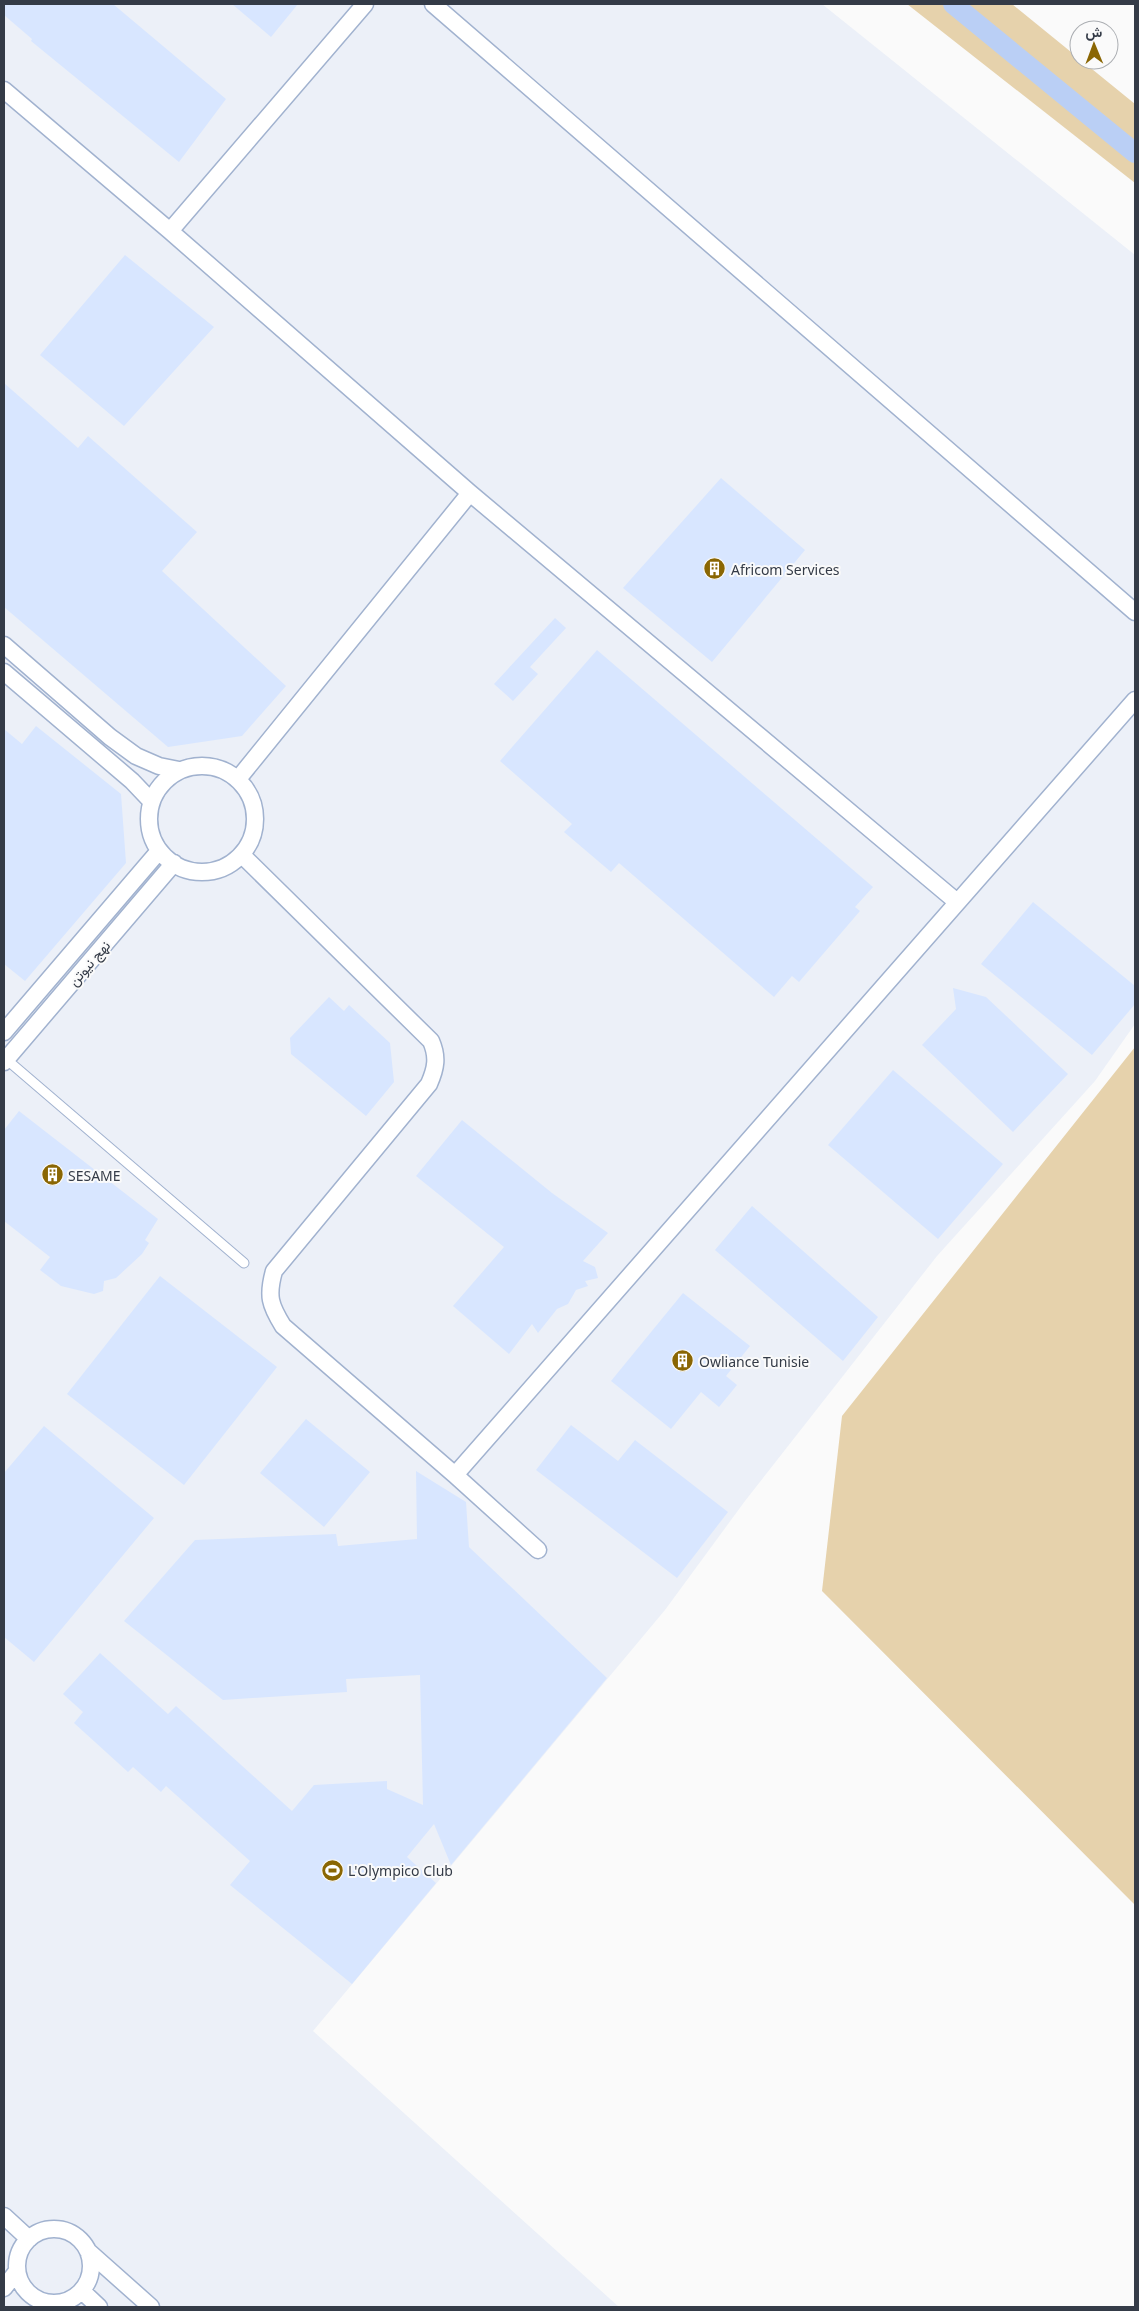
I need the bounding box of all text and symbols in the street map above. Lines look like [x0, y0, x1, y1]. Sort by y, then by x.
north arrow [1069, 20, 1119, 70]
text: ش [1085, 22, 1103, 41]
building icon: Africom Services [703, 557, 727, 581]
place label: Africom Services [731, 560, 840, 579]
street label: نهج نيوتن [64, 936, 116, 991]
building icon: SESAME [40, 1163, 64, 1187]
place label: SESAME [68, 1166, 121, 1185]
building icon: Owliance Tunisie [671, 1349, 695, 1373]
place label: Owliance Tunisie [699, 1352, 809, 1371]
sports icon: L'Olympico Club [320, 1858, 344, 1882]
place label: L'Olympico Club [348, 1861, 453, 1880]

